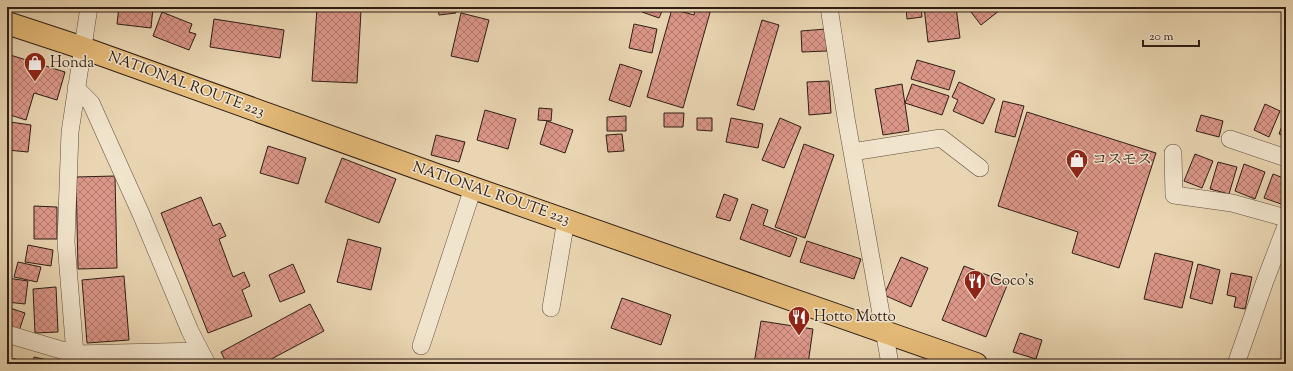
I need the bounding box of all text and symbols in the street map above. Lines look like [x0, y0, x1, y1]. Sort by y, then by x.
scale bar [1143, 22, 1199, 48]
text: 20 m [1149, 28, 1174, 46]
street label: NATIONAL ROUTE 223 [105, 47, 267, 123]
shop icon: Honda [22, 50, 48, 83]
place label: Honda [50, 53, 94, 74]
shop icon: コスモス [1064, 147, 1090, 180]
place label: コスモス [1092, 150, 1152, 171]
street label: NATIONAL ROUTE 223 [410, 157, 572, 231]
restaurant icon: Coco's [962, 268, 988, 301]
place label: Coco's [990, 271, 1034, 292]
restaurant icon: Hotto Motto [786, 304, 812, 337]
place label: Hotto Motto [814, 307, 896, 328]

